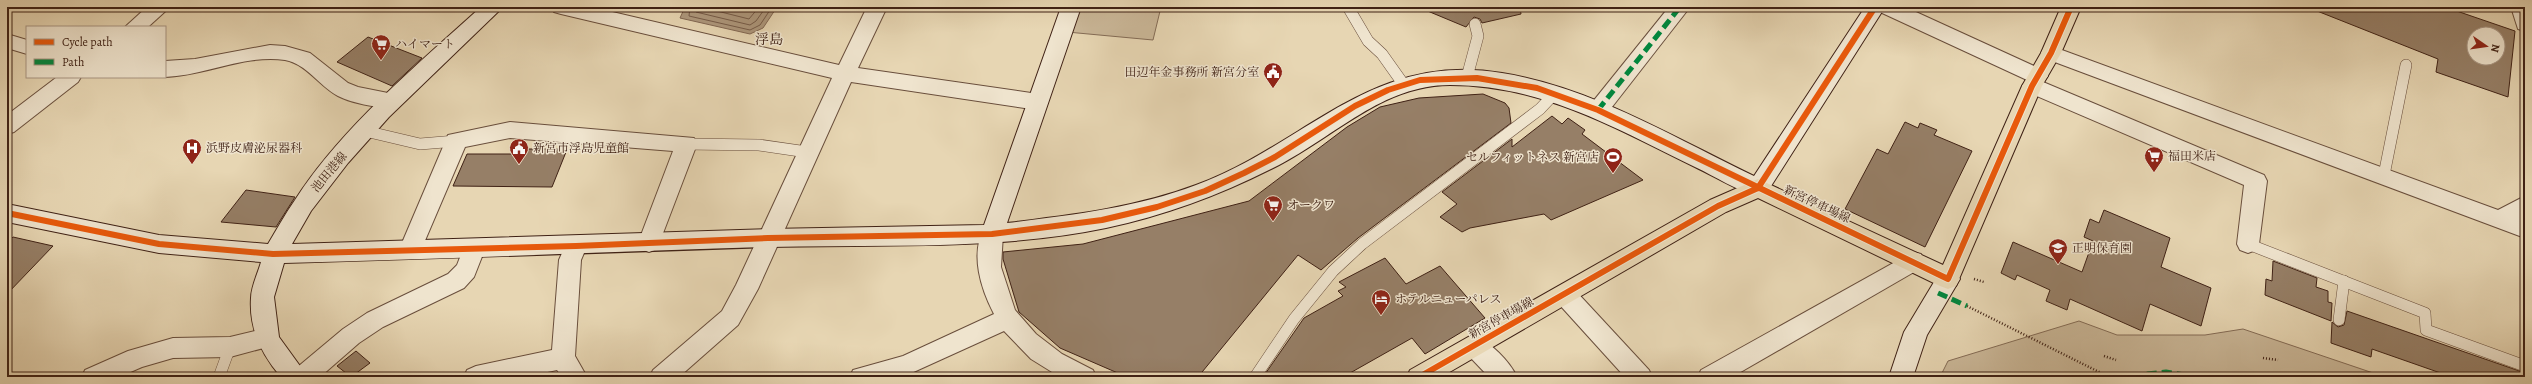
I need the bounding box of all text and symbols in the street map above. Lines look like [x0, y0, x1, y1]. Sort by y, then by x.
legend [26, 26, 166, 78]
north arrow [2466, 26, 2506, 66]
district label: 浮島 [755, 30, 783, 49]
supermarket icon: ハイマート [370, 33, 392, 61]
text: Cycle path [62, 34, 113, 50]
place label: ハイマート [395, 36, 455, 52]
text: N [2487, 43, 2503, 54]
text: Path [62, 54, 85, 70]
public building icon: 田辺年金事務所 新宮分室 [1262, 61, 1284, 89]
place label: 田辺年金事務所 新宮分室 [1125, 64, 1259, 80]
hospital icon: 浜野皮膚泌尿器科 [181, 137, 203, 165]
public building icon: 新宮市浮島児童館 [508, 137, 530, 165]
place label: 浜野皮膚泌尿器科 [206, 140, 302, 156]
place label: 新宮市浮島児童館 [533, 140, 629, 156]
supermarket icon: 福田米店 [2143, 145, 2165, 173]
sports icon: セルフィットネス 新宮店 [1602, 146, 1624, 174]
street label: 池田港線 [307, 148, 351, 196]
place label: 福田米店 [2168, 148, 2216, 164]
place label: セルフィットネス 新宮店 [1466, 149, 1599, 165]
street label: 新宮停車場線 [1781, 182, 1853, 226]
supermarket icon: オークワ [1262, 194, 1284, 222]
place label: オークワ [1287, 197, 1335, 213]
school or university icon: 正明保育園 [2047, 237, 2069, 265]
place label: 正明保育園 [2072, 240, 2132, 256]
hotel icon: ホテルニューパレス [1370, 288, 1392, 316]
place label: ホテルニューパレス [1395, 291, 1501, 307]
street label: 新宮停車場線 [1466, 294, 1536, 342]

